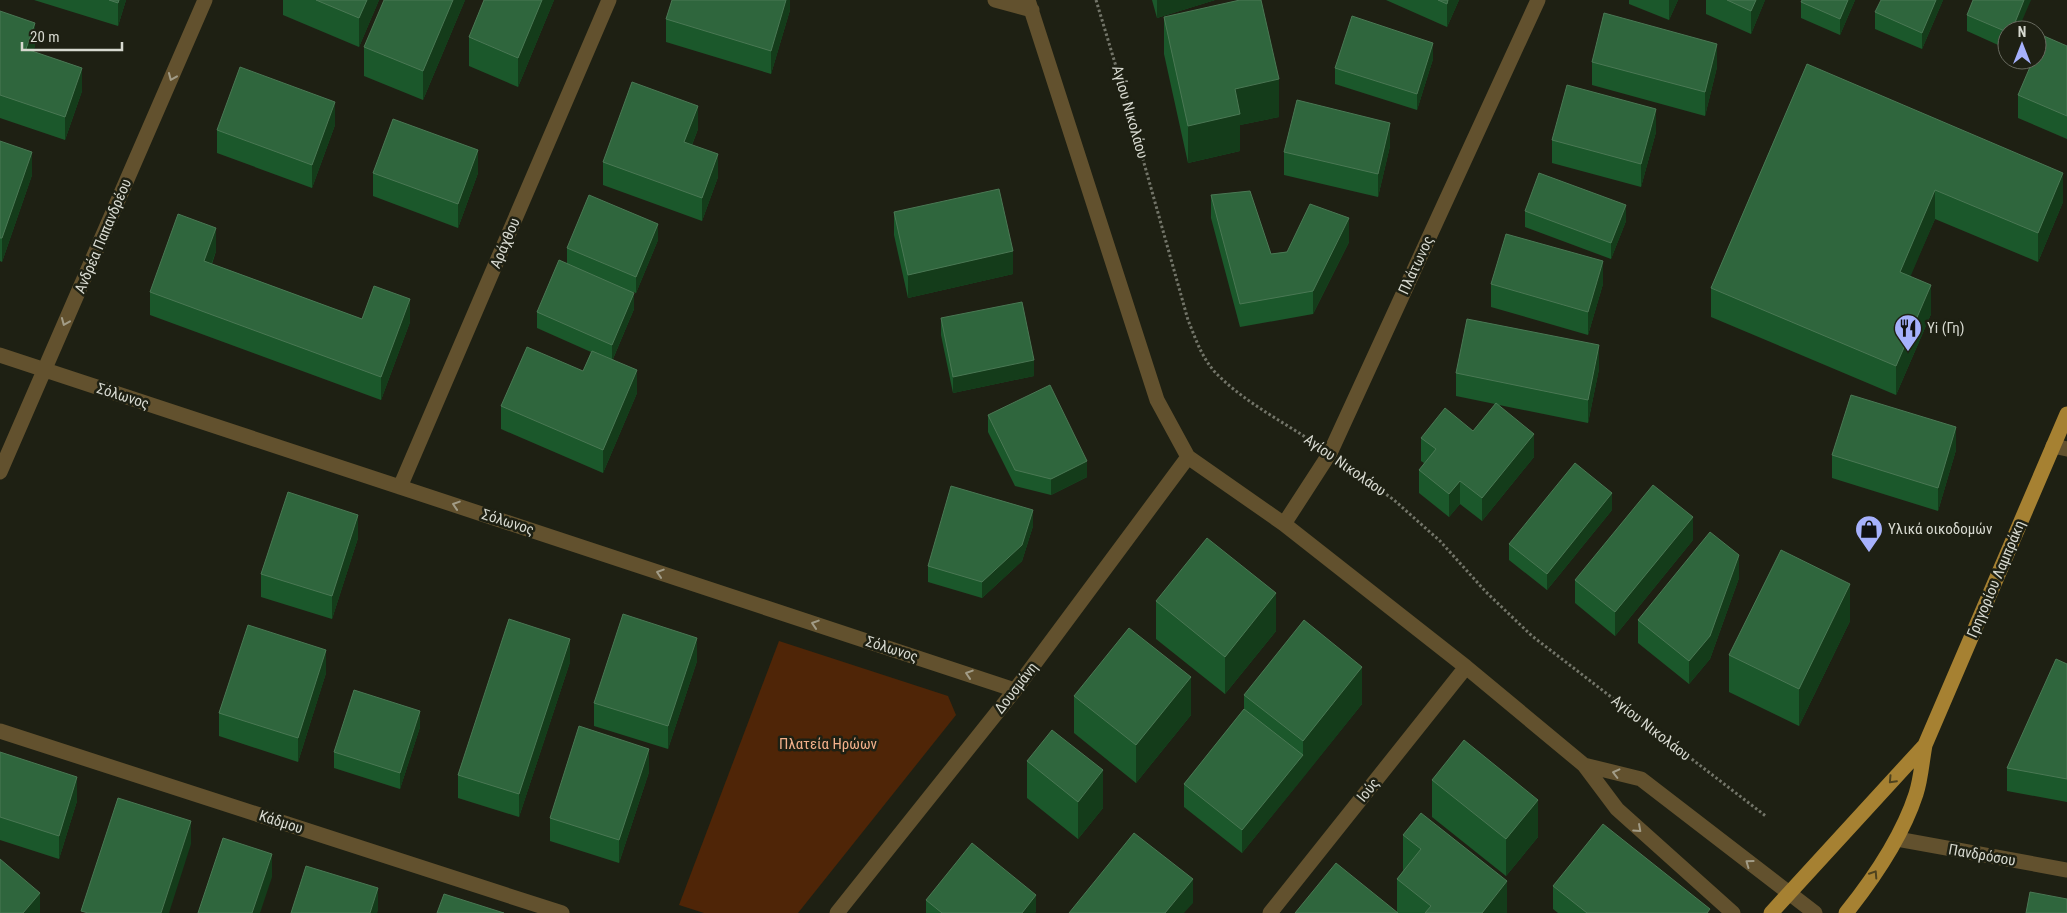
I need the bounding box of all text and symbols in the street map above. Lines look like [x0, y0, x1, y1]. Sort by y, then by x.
scale bar [22, 20, 122, 52]
north arrow [1997, 20, 2047, 70]
text: N [2018, 24, 2026, 40]
text: 20 m [30, 28, 60, 46]
street label: Αγίου Νικολάου [1108, 63, 1152, 161]
one-way arrow [167, 72, 178, 81]
street label: Ανδρέα Παπανδρέου [71, 176, 135, 296]
street label: Αράχθου [486, 215, 524, 271]
street label: Πλάτωνος [1395, 233, 1437, 297]
restaurant icon: Yi (Γη) [1893, 313, 1923, 352]
one-way arrow [61, 317, 72, 326]
place label: Yi (Γη) [1927, 319, 1965, 337]
street label: Σόλωνος [95, 379, 151, 413]
street label: Αγίου Νικολάου [1301, 430, 1389, 500]
one-way arrow [453, 501, 461, 511]
street label: Σόλωνος [480, 505, 536, 539]
shop icon: Υλικά οικοδομών [1854, 514, 1884, 553]
street label: Γρηγορίου Λαμπράκη [1963, 518, 2029, 640]
place label: Υλικά οικοδομών [1888, 520, 1993, 538]
one-way arrow [657, 568, 665, 578]
one-way arrow [811, 619, 819, 629]
street label: Σόλωνος [864, 632, 920, 666]
street label: Δουσμάνη [990, 659, 1042, 717]
one-way arrow [965, 670, 974, 680]
street label: Αγίου Νικολάου [1608, 691, 1694, 765]
park label: Πλατεία Ηρώων [779, 735, 877, 753]
one-way arrow [1611, 768, 1620, 779]
street label: Ιούς [1353, 774, 1383, 806]
one-way arrow [1889, 775, 1898, 784]
street label: Κάδμου [257, 806, 305, 838]
one-way arrow [1632, 823, 1641, 832]
street label: Πανδρόσου [1947, 840, 2017, 870]
one-way arrow [1745, 860, 1755, 869]
one-way arrow [1868, 870, 1878, 879]

